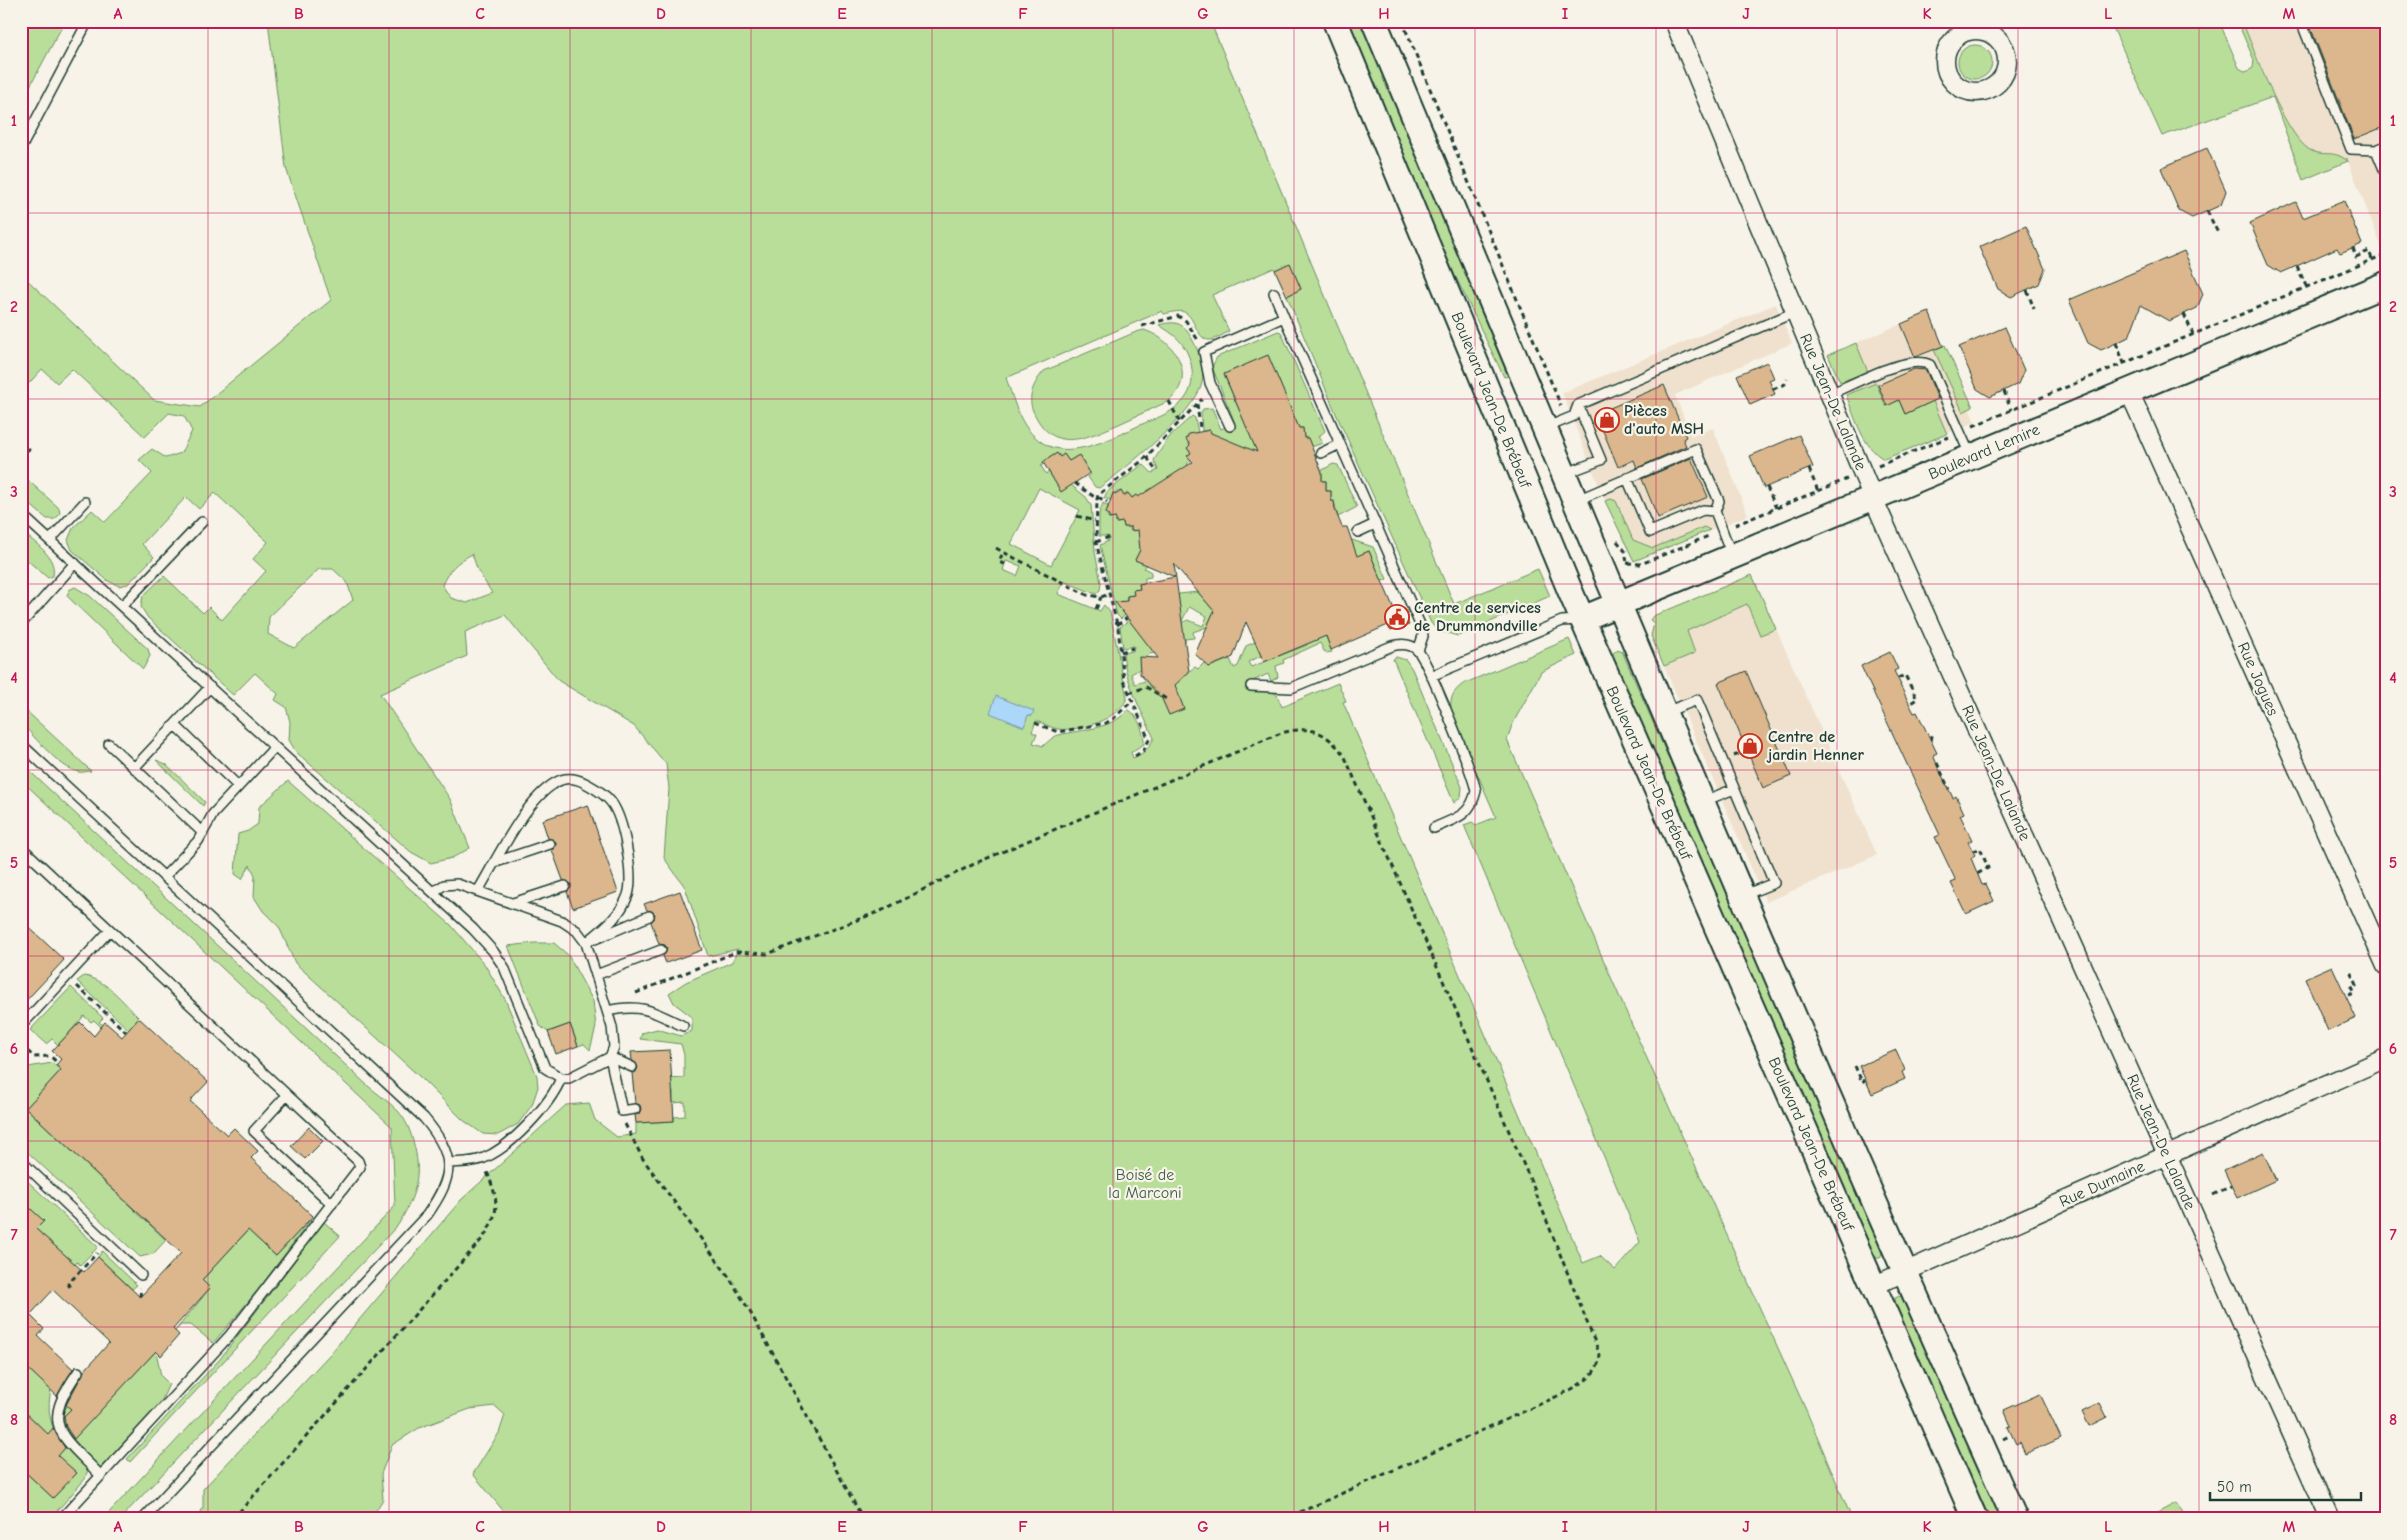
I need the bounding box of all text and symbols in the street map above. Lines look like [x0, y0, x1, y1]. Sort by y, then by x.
text: A [114, 5, 123, 23]
text: B [294, 5, 304, 23]
text: C [475, 5, 485, 23]
text: D [656, 5, 666, 23]
text: E [837, 5, 847, 23]
text: F [1018, 5, 1028, 23]
text: G [1197, 5, 1209, 23]
text: H [1378, 5, 1390, 23]
text: I [1562, 5, 1568, 23]
text: J [1742, 5, 1750, 23]
text: K [1922, 5, 1932, 23]
text: L [2104, 5, 2112, 23]
text: M [2283, 5, 2296, 23]
text: 1 [11, 112, 17, 130]
text: 1 [2390, 112, 2396, 130]
text: 2 [10, 298, 18, 316]
text: 2 [2389, 298, 2397, 316]
street label: Boulevard Jean-De Brébeuf [1447, 310, 1535, 492]
street label: Rue Jean-De Lalande [1796, 331, 1870, 473]
place label: Pièces d'auto MSH [1624, 402, 1704, 438]
shop icon: Pièces d'auto MSH [1594, 407, 1620, 433]
street label: Boulevard Lemire [1926, 420, 2042, 484]
text: 3 [10, 483, 18, 501]
text: 3 [2389, 483, 2397, 501]
place label: Centre de services de Drummondville [1414, 599, 1541, 635]
public building icon: Centre de services de Drummondville [1384, 604, 1410, 630]
street label: Rue Jogues [2234, 640, 2282, 719]
text: 4 [10, 669, 18, 687]
text: 4 [2389, 669, 2397, 687]
street label: Boulevard Jean-De Brébeuf [1603, 684, 1696, 864]
street label: Rue Jean-De Lalande [1958, 702, 2034, 844]
place label: Centre de jardin Henner [1766, 728, 1864, 764]
shop icon: Centre de jardin Henner [1737, 733, 1763, 759]
text: 5 [10, 854, 18, 872]
text: 5 [2389, 854, 2397, 872]
text: 6 [10, 1040, 18, 1058]
text: 6 [2389, 1040, 2397, 1058]
street label: Boulevard Jean-De Brébeuf [1765, 1055, 1858, 1235]
street label: Rue Jean-De Lalande [2123, 1071, 2199, 1213]
street label: Rue Dumaine [2057, 1157, 2147, 1211]
park label: Boisé de la Marconi [1108, 1166, 1182, 1202]
text: 7 [10, 1226, 18, 1244]
text: 7 [2389, 1226, 2397, 1244]
text: 8 [10, 1411, 18, 1429]
text: 8 [2389, 1411, 2397, 1429]
scale bar [2210, 1470, 2361, 1502]
text: 50 m [2217, 1478, 2252, 1496]
text: A [114, 1518, 123, 1536]
text: B [294, 1518, 304, 1536]
text: C [475, 1518, 485, 1536]
text: D [656, 1518, 666, 1536]
text: E [837, 1518, 847, 1536]
text: F [1018, 1518, 1028, 1536]
text: G [1197, 1518, 1209, 1536]
text: H [1378, 1518, 1390, 1536]
text: I [1562, 1518, 1568, 1536]
text: J [1742, 1518, 1750, 1536]
text: K [1922, 1518, 1932, 1536]
text: L [2104, 1518, 2112, 1536]
text: M [2283, 1518, 2296, 1536]

